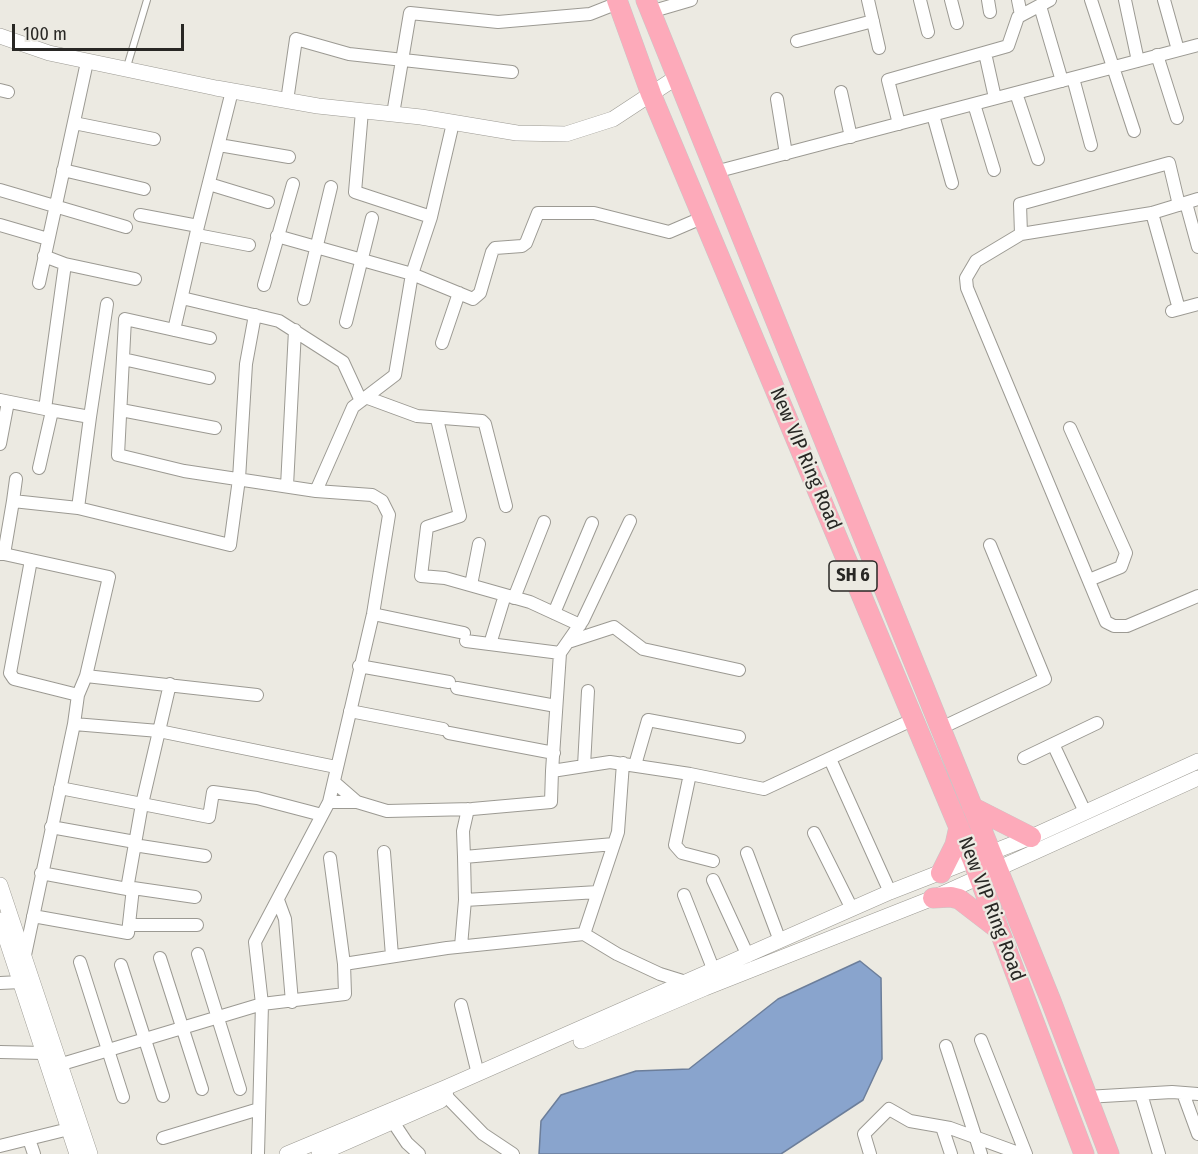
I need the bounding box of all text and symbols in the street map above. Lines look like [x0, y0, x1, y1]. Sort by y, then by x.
scale bar [15, 12, 188, 50]
text: 100 m [23, 23, 67, 45]
street label: New VIP Ring Road [764, 384, 846, 534]
road number: SH 6 [829, 561, 877, 591]
street label: New VIP Ring Road [952, 834, 1030, 984]

